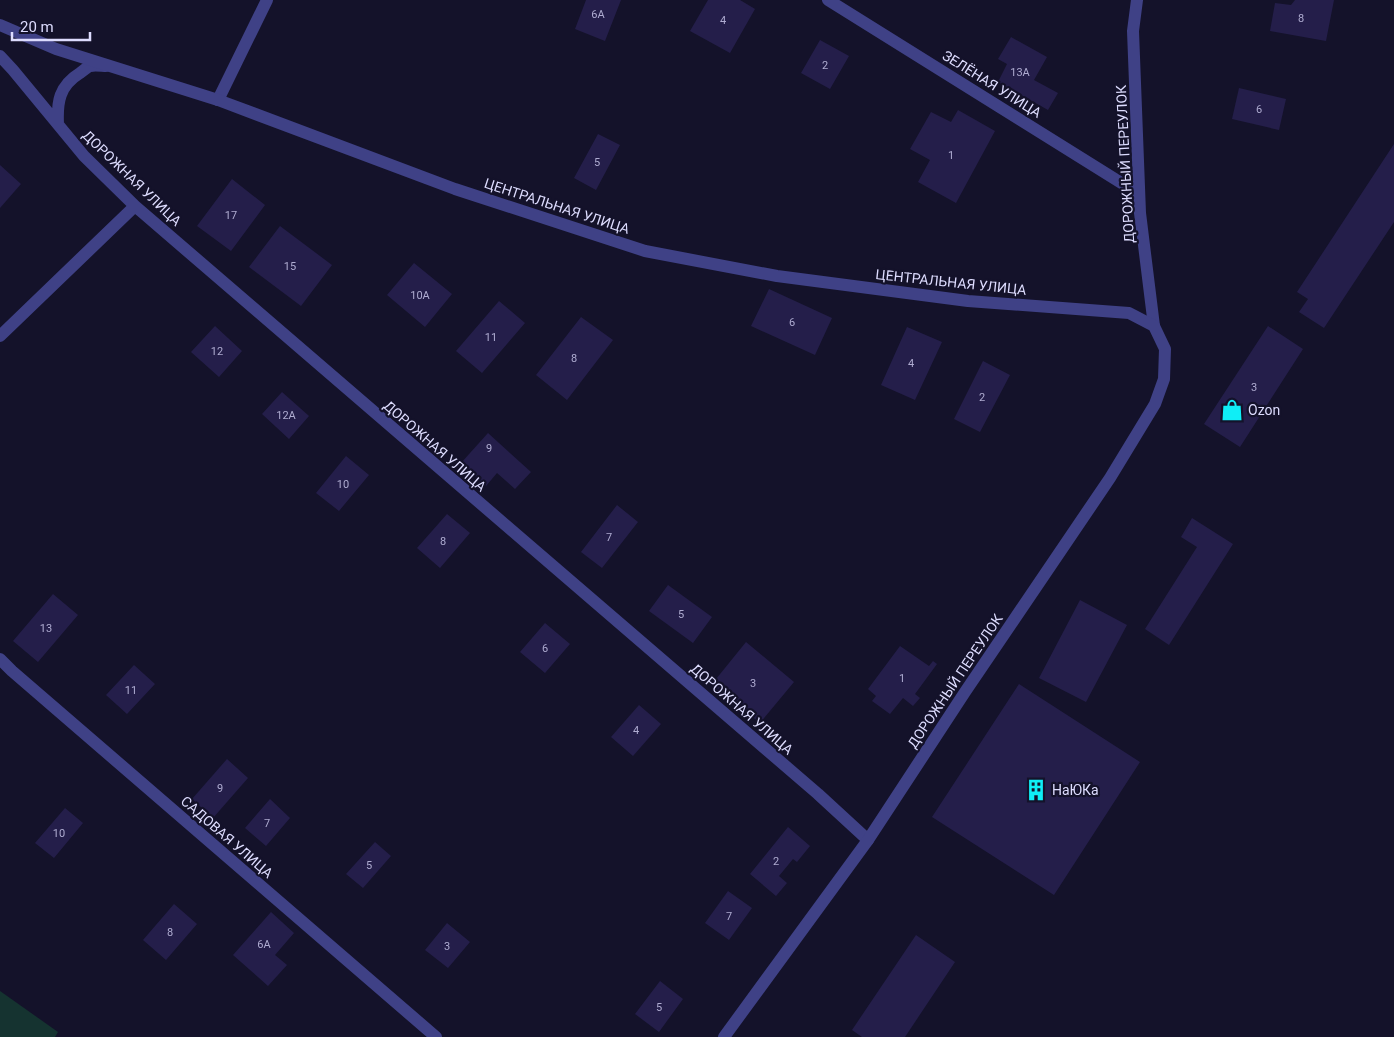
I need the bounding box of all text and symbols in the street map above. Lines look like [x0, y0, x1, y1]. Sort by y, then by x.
house number: 6А [591, 8, 606, 21]
scale bar [12, 10, 90, 42]
house number: 8 [1298, 12, 1304, 25]
house number: 4 [720, 14, 726, 27]
text: 20 m [20, 18, 54, 36]
street label: ЗЕЛЁНАЯ УЛИЦА [940, 47, 1044, 121]
house number: 2 [822, 59, 828, 72]
house number: 13А [1010, 66, 1031, 79]
street label: ДОРОЖНЫЙ ПЕРЕУЛОК [1113, 85, 1137, 243]
house number: 6 [1256, 103, 1262, 116]
street label: ДОРОЖНАЯ УЛИЦА [80, 127, 184, 229]
house number: 1 [948, 149, 954, 162]
house number: 5 [594, 156, 600, 169]
street label: ЦЕНТРАЛЬНАЯ УЛИЦА [482, 175, 632, 237]
house number: 17 [225, 209, 237, 222]
house number: 15 [284, 260, 296, 273]
street label: ЦЕНТРАЛЬНАЯ УЛИЦА [875, 266, 1027, 298]
house number: 10А [410, 289, 431, 302]
house number: 6 [789, 316, 795, 329]
house number: 11 [485, 331, 497, 344]
house number: 12 [211, 345, 223, 358]
house number: 8 [571, 352, 577, 365]
house number: 4 [908, 357, 914, 370]
house number: 3 [1251, 381, 1257, 394]
house number: 2 [979, 391, 985, 404]
street label: ДОРОЖНАЯ УЛИЦА [381, 397, 489, 495]
shop icon: Ozon [1219, 397, 1245, 423]
place label: Ozon [1248, 402, 1280, 418]
house number: 12А [276, 409, 297, 422]
house number: 9 [486, 442, 492, 455]
house number: 10 [337, 478, 349, 491]
house number: 7 [606, 531, 612, 544]
house number: 8 [440, 535, 446, 548]
house number: 5 [678, 608, 684, 621]
street label: ДОРОЖНЫЙ ПЕРЕУЛОК [904, 611, 1006, 751]
house number: 13 [40, 622, 52, 635]
house number: 6 [542, 642, 548, 655]
street label: ДОРОЖНАЯ УЛИЦА [688, 660, 796, 758]
house number: 1 [899, 672, 905, 685]
house number: 3 [750, 677, 756, 690]
house number: 11 [125, 684, 137, 697]
house number: 4 [633, 724, 639, 737]
building icon: НаЮКа [1023, 777, 1049, 803]
house number: 9 [217, 782, 223, 795]
place label: НаЮКа [1052, 782, 1099, 798]
street label: САДОВАЯ УЛИЦА [178, 793, 276, 881]
house number: 7 [264, 817, 270, 830]
house number: 10 [53, 827, 65, 840]
house number: 2 [773, 855, 779, 868]
house number: 5 [366, 859, 372, 872]
house number: 7 [726, 910, 732, 923]
house number: 8 [167, 926, 173, 939]
house number: 6А [257, 938, 272, 951]
house number: 3 [444, 940, 450, 953]
house number: 5 [656, 1001, 662, 1014]

